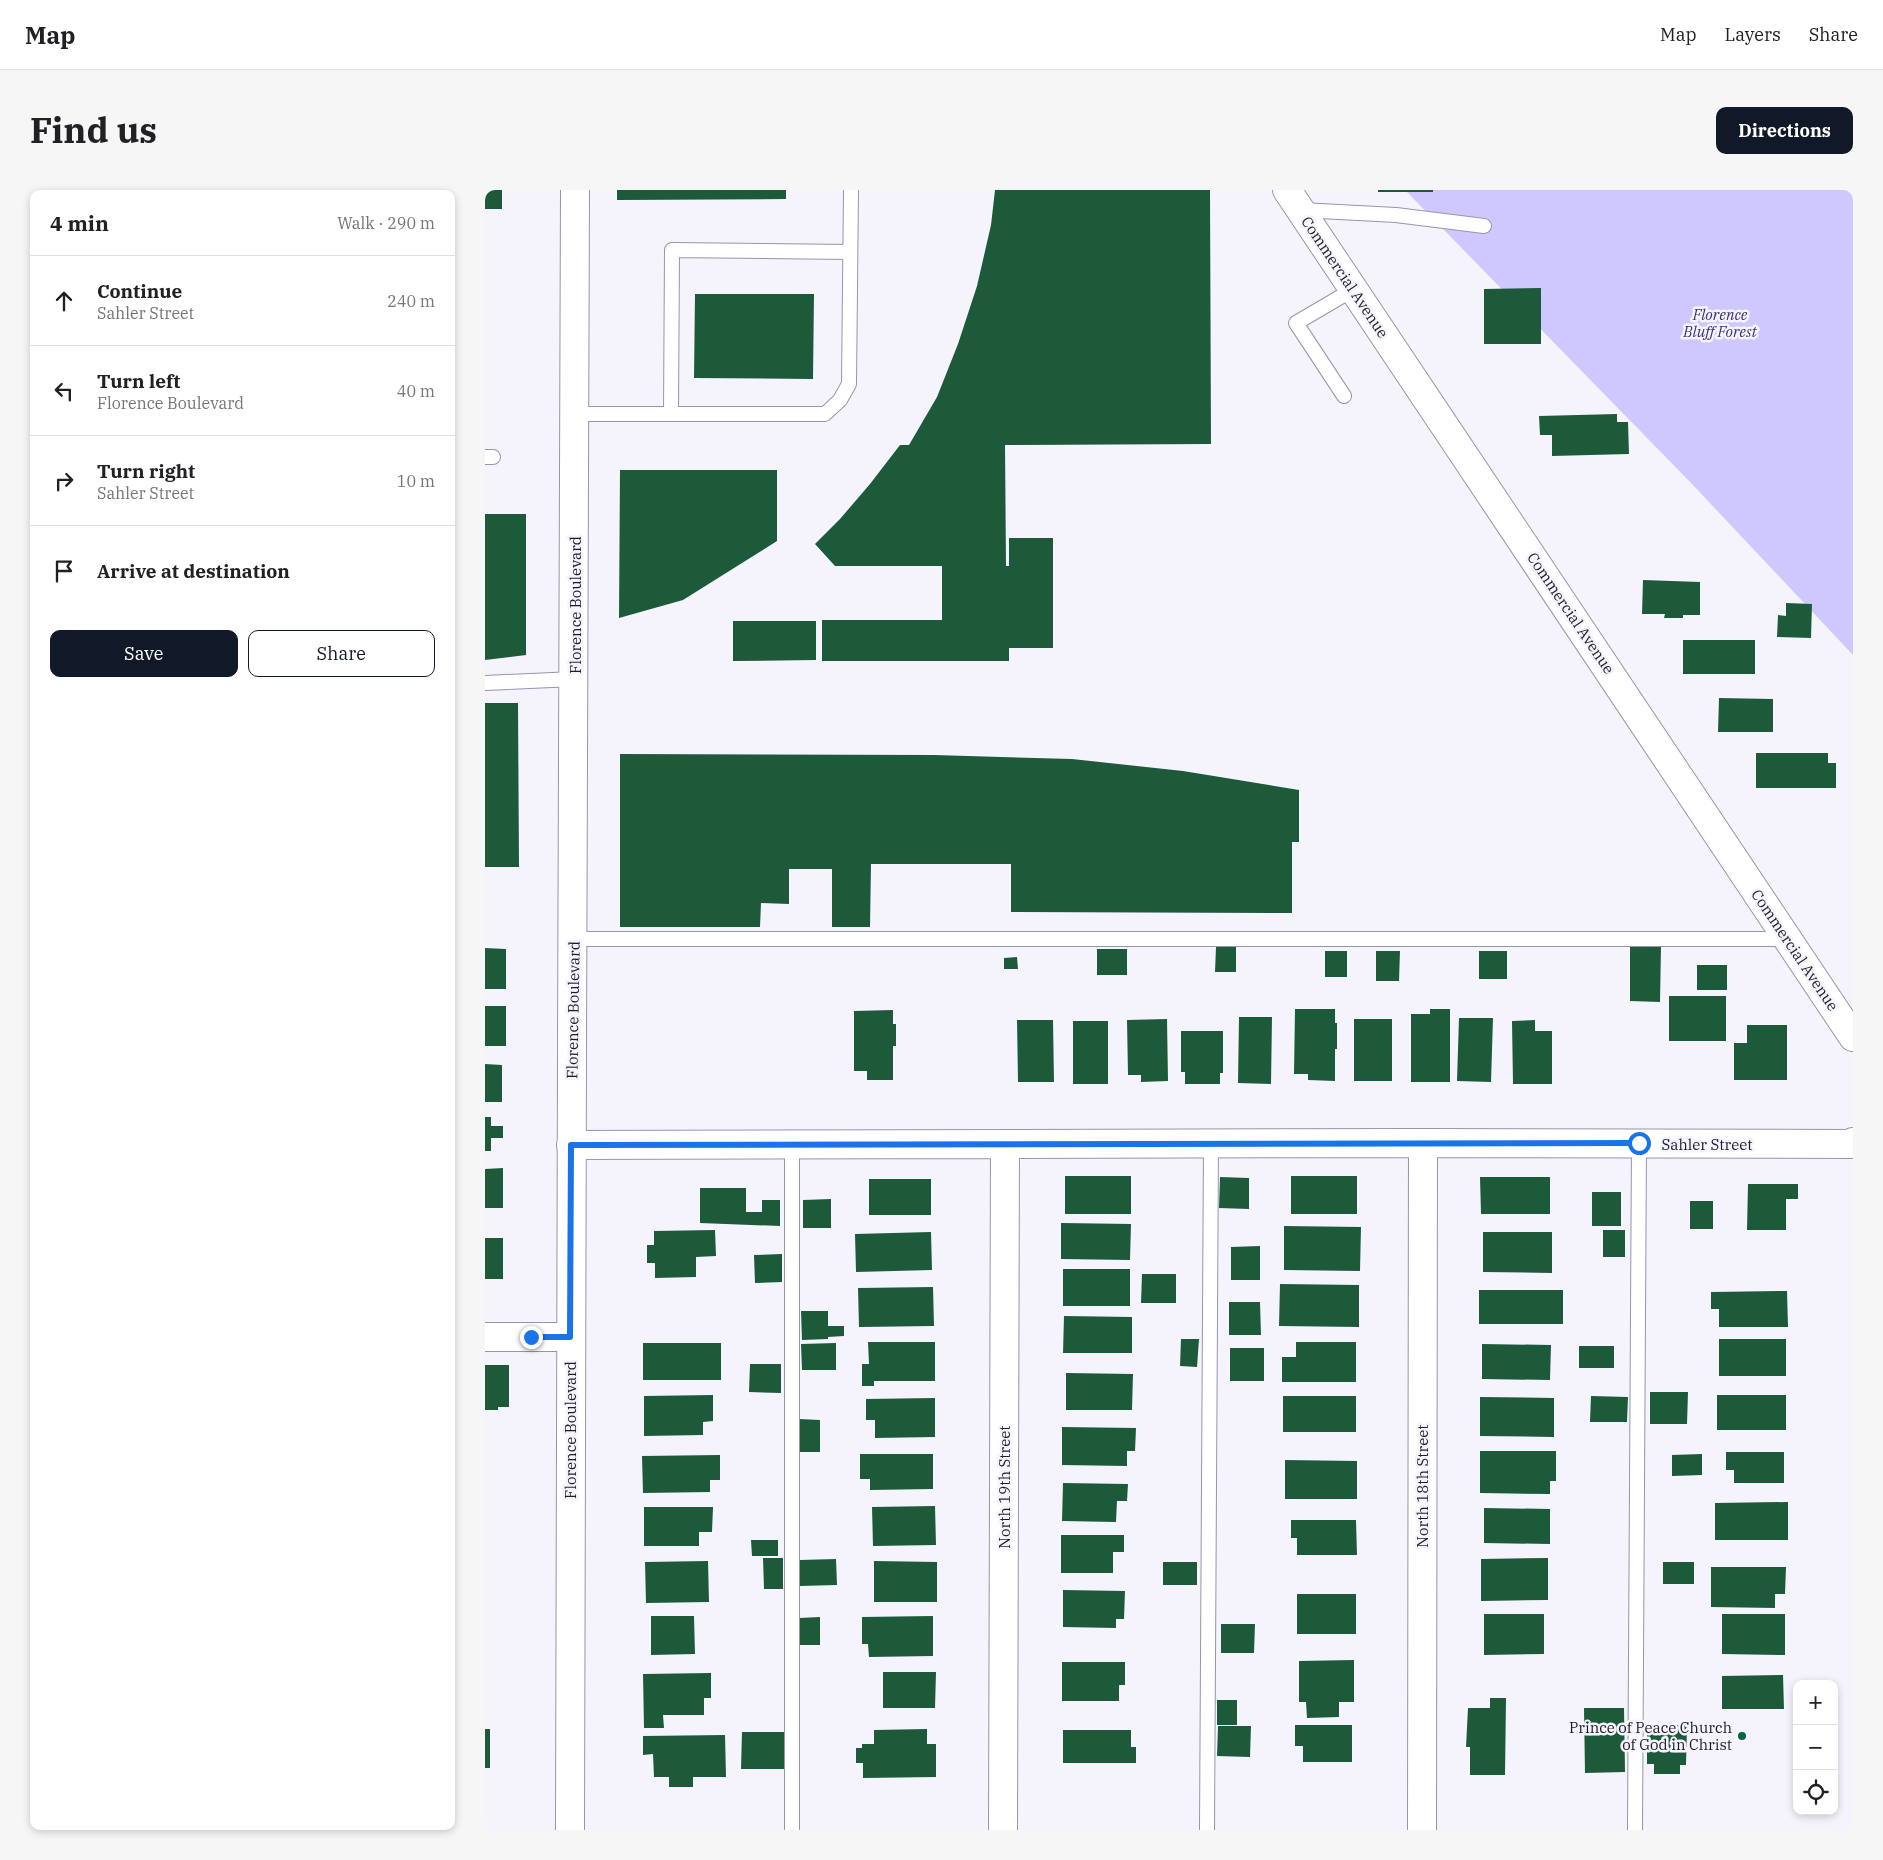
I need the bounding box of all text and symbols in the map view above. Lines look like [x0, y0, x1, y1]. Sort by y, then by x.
text: Map [25, 19, 75, 51]
text: Map [1660, 23, 1697, 46]
text: Layers [1725, 23, 1781, 46]
text: Share [1809, 23, 1858, 46]
text: Find us [30, 107, 157, 153]
button: Directions [1716, 107, 1853, 154]
text: 4 min [50, 209, 109, 237]
text: Walk · 290 m [337, 213, 435, 233]
street label: Commercial Avenue [1297, 213, 1393, 341]
text: Continue [97, 279, 182, 303]
icon: ahead [50, 287, 78, 315]
text: 240 m [387, 291, 435, 311]
text: Sahler Street [97, 303, 194, 323]
park label: Florence Bluff Forest [1682, 305, 1757, 341]
text: Turn left [97, 369, 180, 393]
icon: left [50, 377, 78, 405]
text: 40 m [397, 381, 435, 401]
text: Florence Boulevard [97, 393, 244, 413]
text: Turn right [97, 459, 195, 483]
icon: right [50, 467, 78, 495]
text: 10 m [397, 471, 435, 491]
text: Sahler Street [97, 483, 194, 503]
street label: Florence Boulevard [566, 536, 585, 674]
street label: Commercial Avenue [1523, 549, 1619, 677]
icon: arrive [50, 557, 78, 585]
text: Arrive at destination [97, 559, 290, 583]
button: Save [50, 630, 238, 677]
button: Share [248, 630, 435, 677]
street label: Commercial Avenue [1747, 886, 1843, 1014]
street label: Florence Boulevard [562, 941, 584, 1079]
route start [1628, 1132, 1651, 1155]
street label: Sahler Street [1661, 1135, 1753, 1154]
route end [520, 1326, 543, 1349]
street label: Florence Boulevard [561, 1361, 580, 1499]
street label: North 18th Street [1413, 1424, 1432, 1548]
street label: North 19th Street [995, 1425, 1014, 1549]
map controls [1793, 1680, 1838, 1815]
button: + [1793, 1680, 1838, 1725]
place label: Prince of Peace Church of God in Christ [1569, 1718, 1732, 1754]
button: − [1793, 1725, 1838, 1770]
marker: Prince of Peace Church of God in Christ [1736, 1730, 1748, 1742]
button: locate [1793, 1770, 1838, 1815]

